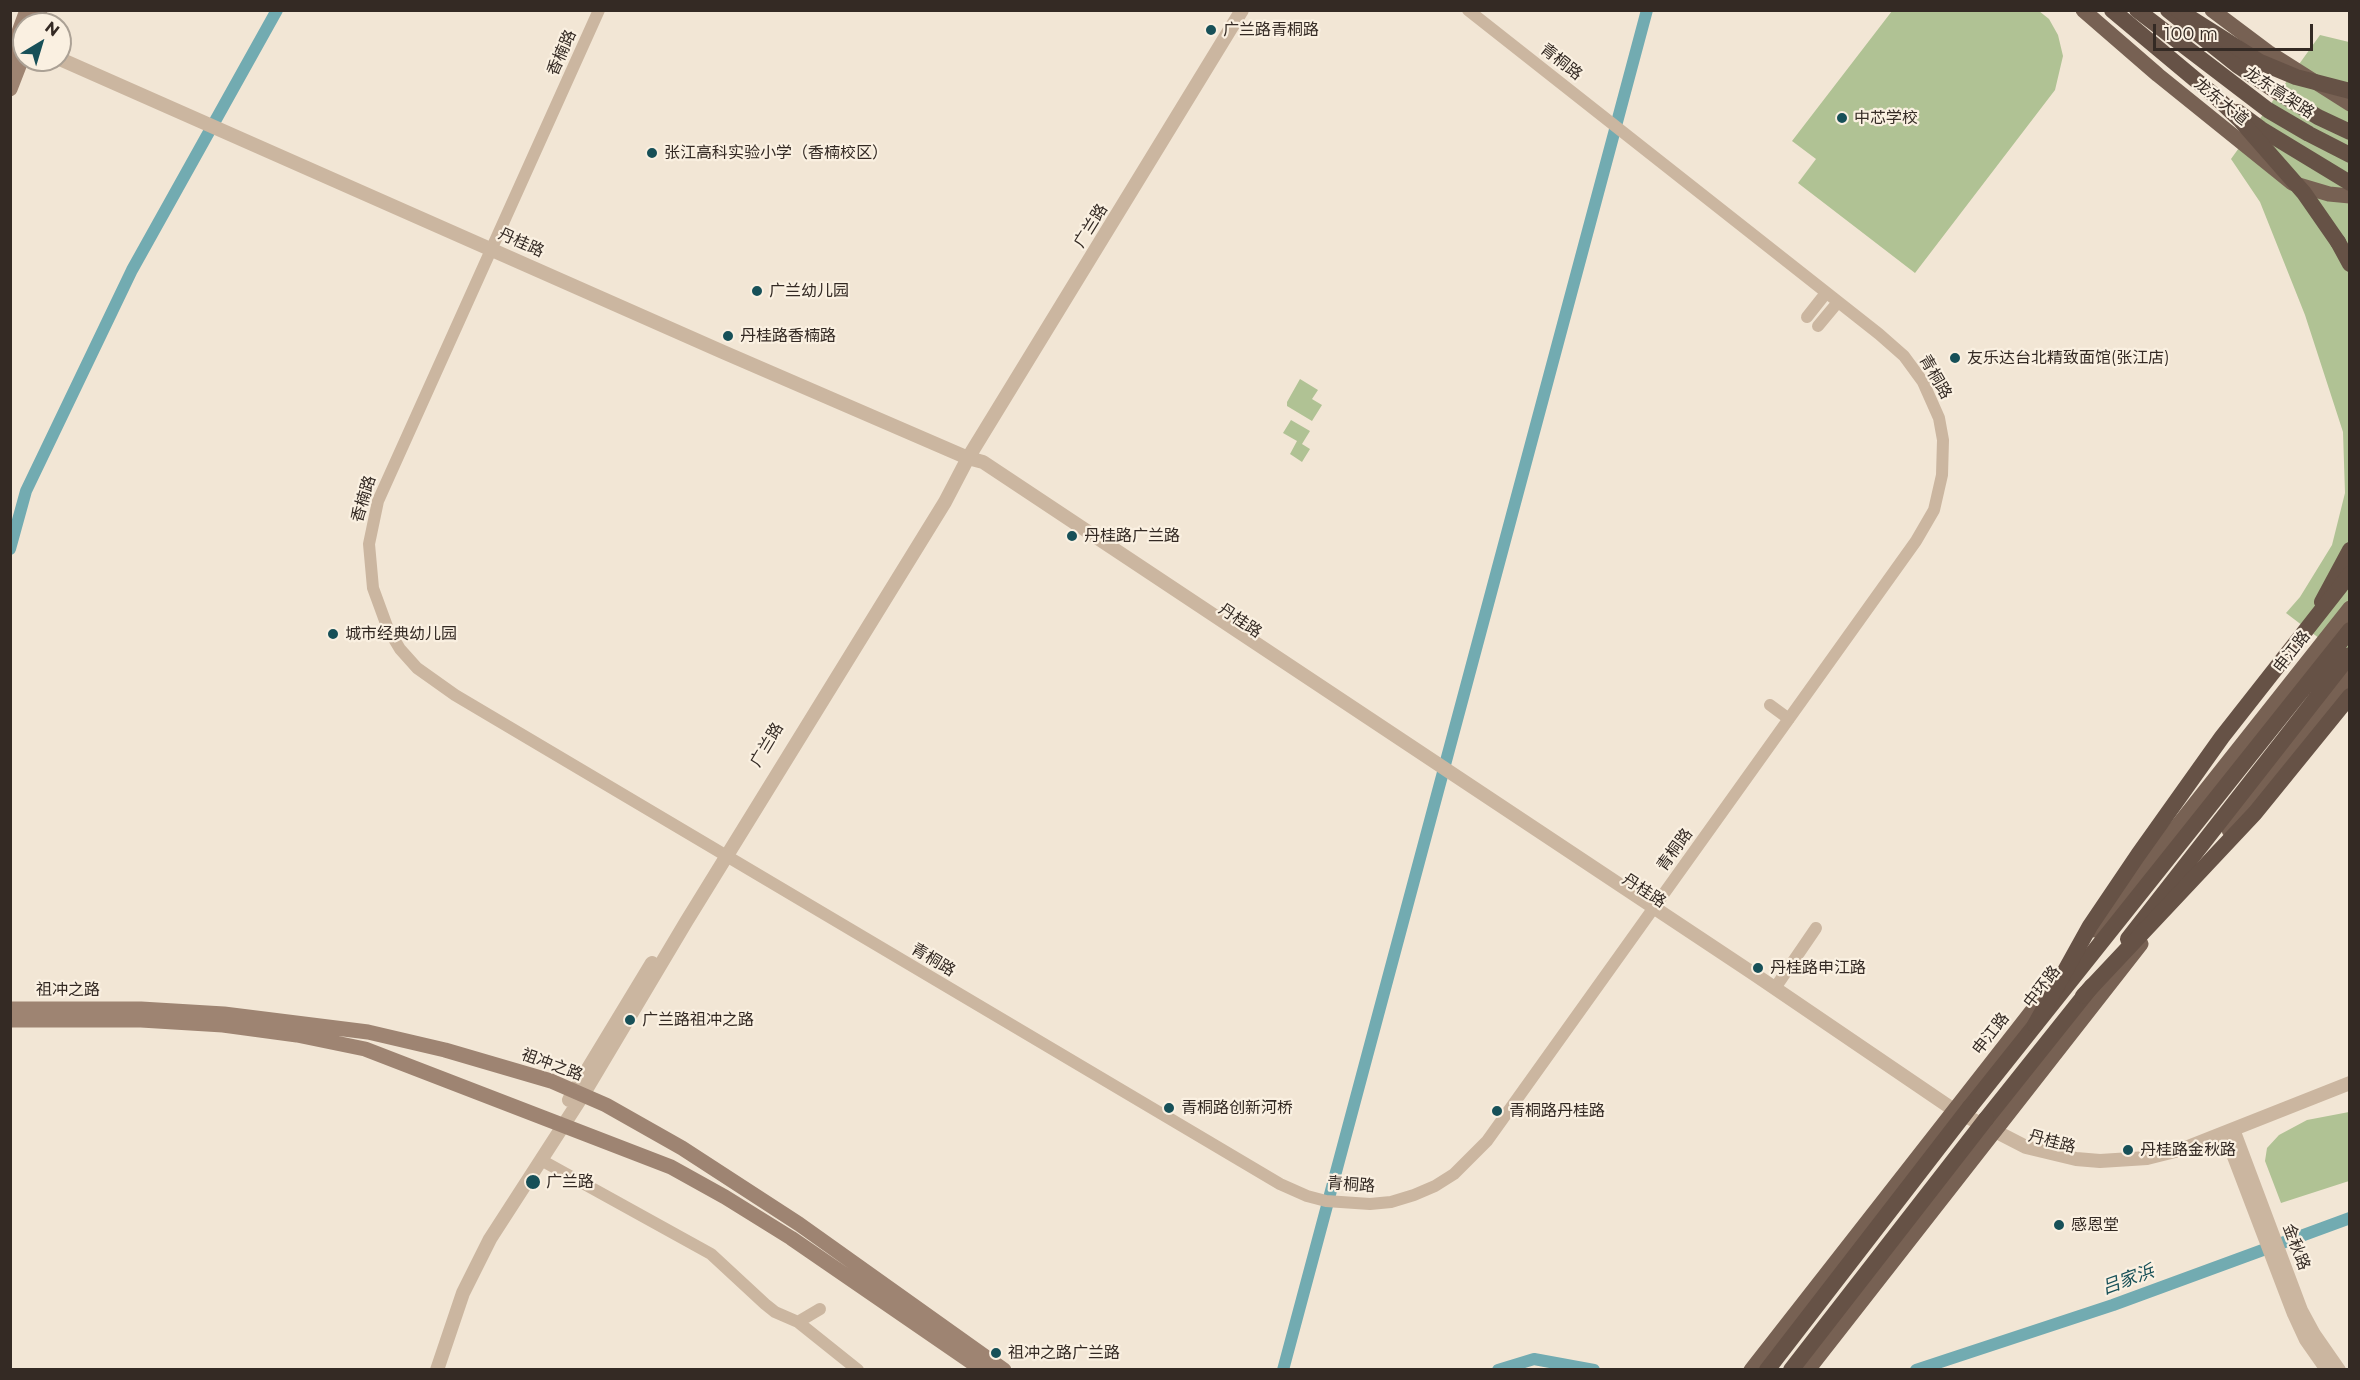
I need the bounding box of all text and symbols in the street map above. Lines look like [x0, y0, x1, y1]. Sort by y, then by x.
north arrow [12, 12, 72, 72]
scale bar [2156, 12, 2316, 50]
text: N [41, 18, 63, 40]
place label: 广兰路青桐路 [1223, 20, 1319, 40]
marker: 广兰路青桐路 [1204, 23, 1218, 37]
text: 100 m [2164, 23, 2218, 45]
street label: 香楠路 [543, 27, 581, 79]
street label: 青桐路 [1536, 40, 1586, 84]
street label: 龙东高架路 [2240, 63, 2318, 123]
street label: 龙东大道 [2190, 74, 2252, 130]
place label: 中芯学校 [1854, 108, 1918, 128]
marker: 中芯学校 [1835, 111, 1849, 125]
place label: 张江高科实验小学（香楠校区） [664, 143, 888, 163]
marker: 张江高科实验小学（香楠校区） [645, 146, 659, 160]
street label: 广兰路 [1070, 201, 1112, 251]
street label: 丹桂路 [495, 224, 547, 262]
place label: 广兰幼儿园 [769, 281, 849, 301]
marker: 广兰幼儿园 [750, 284, 764, 298]
place label: 丹桂路香楠路 [740, 326, 836, 346]
marker: 丹桂路香楠路 [721, 329, 735, 343]
place label: 友乐达台北精致面馆(张江店) [1967, 348, 2170, 368]
street label: 青桐路 [1915, 351, 1955, 403]
marker: 友乐达台北精致面馆(张江店) [1948, 351, 1962, 365]
street label: 香楠路 [348, 473, 380, 525]
place label: 丹桂路广兰路 [1084, 526, 1180, 546]
marker: 丹桂路广兰路 [1065, 529, 1079, 543]
street label: 丹桂路 [1215, 600, 1265, 642]
place label: 城市经典幼儿园 [345, 624, 457, 644]
marker: 城市经典幼儿园 [326, 627, 340, 641]
street label: 申江路 [2270, 627, 2314, 677]
street label: 广兰路 [746, 719, 788, 771]
street label: 青桐路 [1653, 825, 1697, 875]
street label: 丹桂路 [1619, 870, 1669, 912]
street label: 青桐路 [907, 939, 959, 981]
place label: 丹桂路申江路 [1770, 958, 1866, 978]
marker: 丹桂路申江路 [1751, 961, 1765, 975]
street label: 中环路 [2020, 962, 2064, 1012]
street label: 祖冲之路 [36, 980, 100, 1000]
street label: 申江路 [1969, 1009, 2013, 1059]
place label: 广兰路祖冲之路 [642, 1010, 754, 1030]
marker: 广兰路祖冲之路 [623, 1013, 637, 1027]
street label: 祖冲之路 [519, 1045, 585, 1085]
place label: 青桐路创新河桥 [1181, 1098, 1293, 1118]
marker: 青桐路创新河桥 [1162, 1101, 1176, 1115]
place label: 青桐路丹桂路 [1509, 1101, 1605, 1121]
marker: 青桐路丹桂路 [1490, 1104, 1504, 1118]
street label: 丹桂路 [2026, 1127, 2078, 1157]
place label: 丹桂路金秋路 [2140, 1140, 2236, 1160]
marker: 丹桂路金秋路 [2121, 1143, 2135, 1157]
place label: 广兰路 [546, 1172, 594, 1192]
marker: 广兰路 [524, 1173, 542, 1191]
street label: 青桐路 [1326, 1174, 1376, 1196]
place label: 感恩堂 [2071, 1215, 2119, 1235]
marker: 感恩堂 [2052, 1218, 2066, 1232]
street label: 金秋路 [2278, 1221, 2314, 1273]
water label: 吕家浜 [2099, 1261, 2157, 1299]
place label: 祖冲之路广兰路 [1008, 1343, 1120, 1363]
marker: 祖冲之路广兰路 [989, 1346, 1003, 1360]

